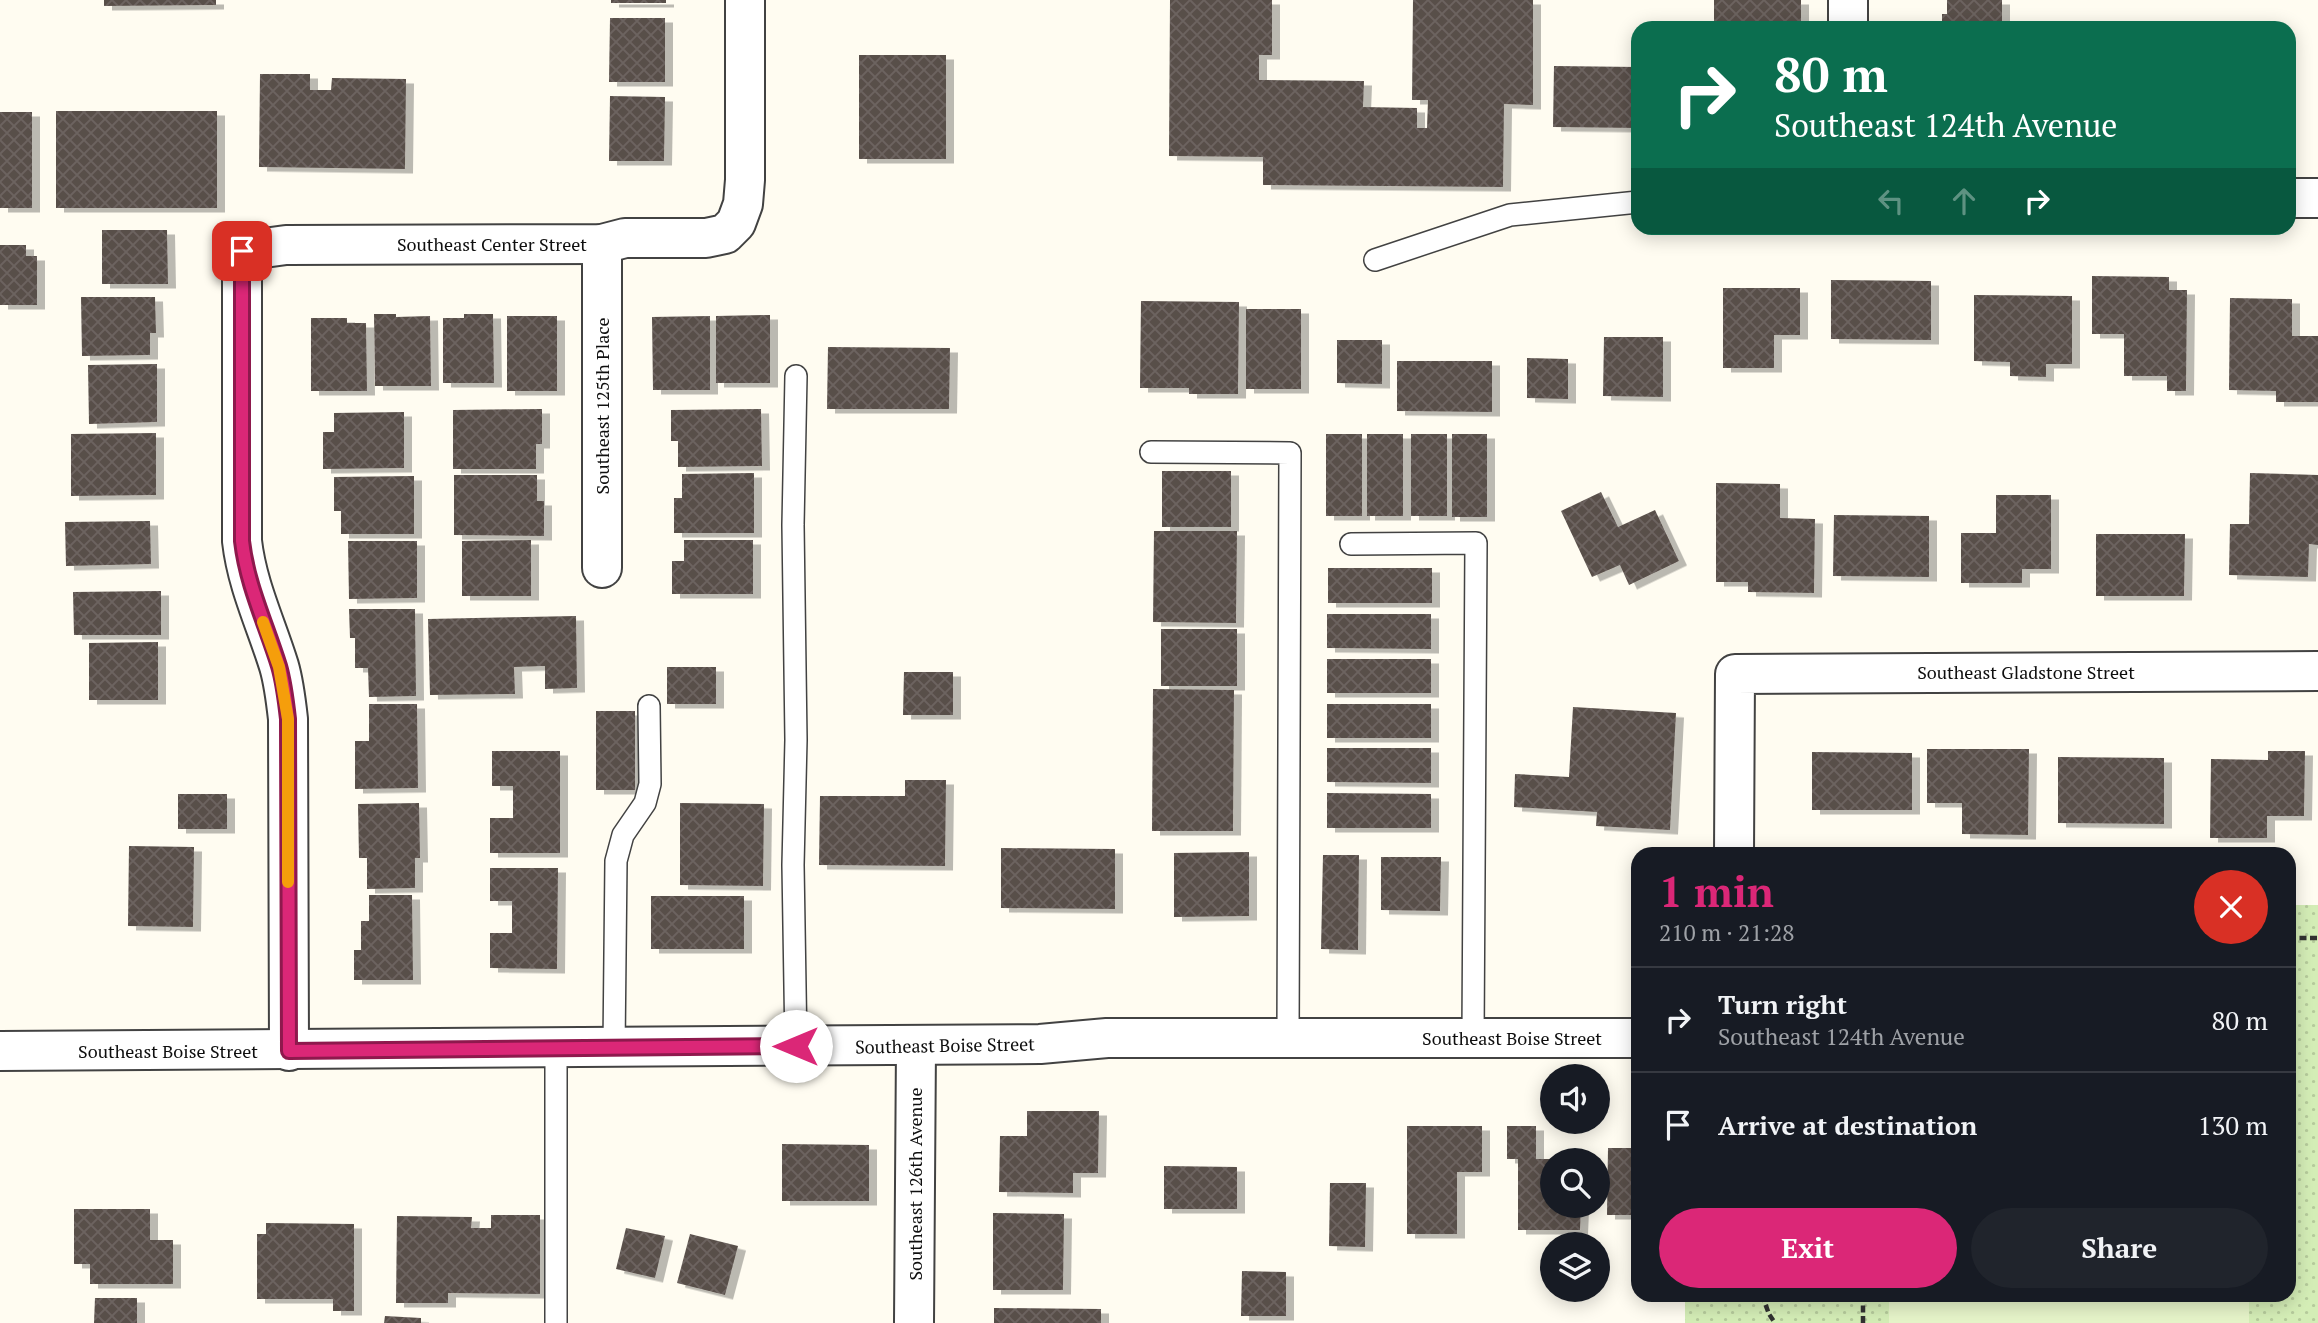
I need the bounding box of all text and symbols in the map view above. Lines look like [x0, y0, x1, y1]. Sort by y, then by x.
text: 80 m [1774, 41, 1888, 106]
icon: right [1659, 49, 1750, 140]
text: Southeast 124th Avenue [1774, 104, 2117, 146]
icon: left [1872, 182, 1910, 220]
icon: ahead [1945, 182, 1983, 220]
icon: right [2018, 182, 2056, 220]
pin [212, 221, 272, 281]
icon: arrive [223, 232, 261, 270]
street label: Southeast Center Street [397, 232, 587, 256]
street label: Southeast 125th Place [590, 318, 614, 494]
street label: Southeast Gladstone Street [1917, 660, 2135, 684]
text: 1 min [1659, 863, 1774, 919]
button: close [2194, 870, 2268, 944]
text: 210 m · 21:28 [1659, 917, 1794, 948]
text: Turn right [1718, 987, 1847, 1021]
icon: right [1659, 1001, 1697, 1039]
text: 80 m [2212, 1003, 2268, 1037]
position arrow [759, 1009, 833, 1083]
text: Southeast 124th Avenue [1718, 1021, 1965, 1052]
street label: Southeast Boise Street [1422, 1026, 1602, 1050]
street label: Southeast Boise Street [855, 1031, 1035, 1059]
street label: Southeast Boise Street [78, 1039, 258, 1063]
map controls [1540, 1064, 1610, 1302]
button: sound [1540, 1064, 1610, 1134]
street label: Southeast 126th Avenue [903, 1087, 927, 1281]
icon: arrive [1659, 1106, 1697, 1144]
text: Arrive at destination [1718, 1108, 1977, 1142]
text: 130 m [2198, 1108, 2268, 1142]
button: search [1540, 1148, 1610, 1218]
button: Exit [1659, 1208, 1957, 1288]
button: Share [1971, 1208, 2268, 1288]
button: layers [1540, 1232, 1610, 1302]

